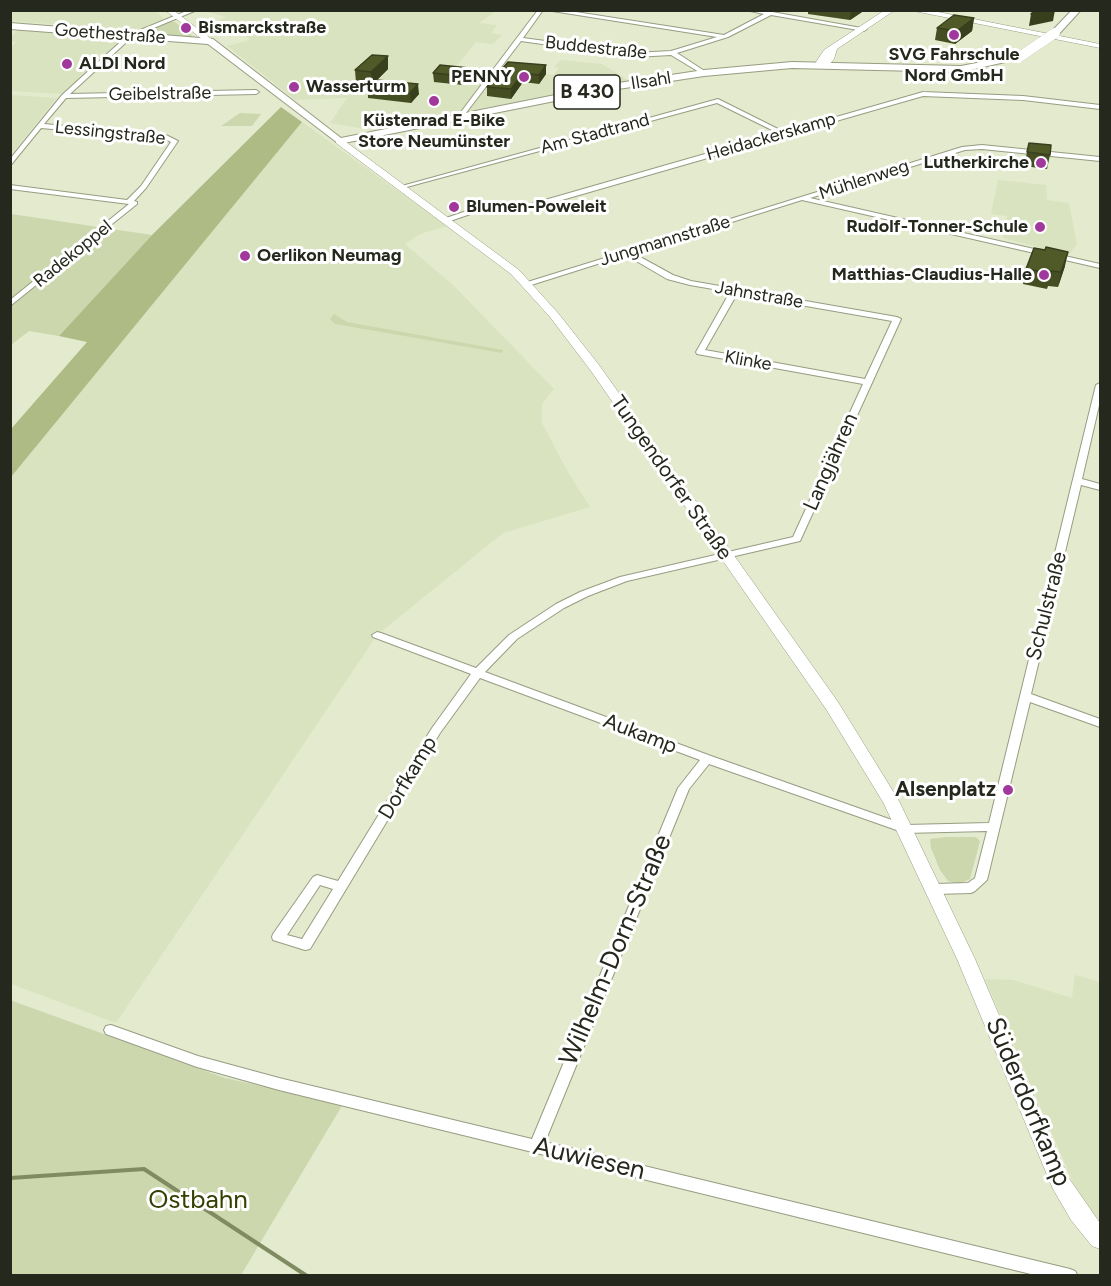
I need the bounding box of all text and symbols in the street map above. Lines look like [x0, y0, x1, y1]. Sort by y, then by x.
place label: Bismarckstraße [198, 17, 326, 39]
street label: Goethestraße [54, 19, 166, 49]
marker: Bismarckstraße [179, 21, 193, 35]
marker: SVG Fahrschule Nord GmbH [947, 28, 961, 42]
street label: Buddestraße [544, 32, 648, 64]
place label: SVG Fahrschule Nord GmbH [888, 44, 1020, 86]
place label: ALDI Nord [79, 53, 166, 75]
marker: ALDI Nord [60, 57, 74, 71]
place label: PENNY [451, 66, 512, 88]
street label: Ilsahl [629, 67, 673, 95]
marker: PENNY [517, 70, 531, 84]
road number: B 430 [554, 75, 620, 109]
place label: Wasserturm [306, 76, 406, 98]
marker: Wasserturm [287, 80, 301, 94]
street label: Geibelstraße [109, 82, 211, 106]
marker: Küstenrad E-Bike Store Neumünster [427, 94, 441, 108]
street label: Heidackerskamp [704, 108, 838, 166]
street label: Am Stadtrand [538, 109, 652, 159]
place label: Küstenrad E-Bike Store Neumünster [358, 110, 510, 152]
street label: Lessingstraße [54, 116, 166, 150]
place label: Lutherkirche [924, 152, 1029, 174]
street label: Mühlenweg [816, 155, 912, 205]
marker: Lutherkirche [1034, 156, 1048, 170]
place label: Blumen-Poweleit [466, 196, 607, 218]
marker: Blumen-Poweleit [447, 200, 461, 214]
street label: Jungmannstraße [597, 211, 733, 271]
street label: Radekoppel [29, 216, 117, 292]
place label: Rudolf-Tonner-Schule [846, 216, 1028, 238]
marker: Rudolf-Tonner-Schule [1033, 220, 1047, 234]
place label: Oerlikon Neumag [257, 245, 402, 267]
marker: Oerlikon Neumag [238, 249, 252, 263]
place label: Matthias-Claudius-Halle [832, 264, 1032, 286]
marker: Matthias-Claudius-Halle [1037, 268, 1051, 282]
street label: Jahnstraße [713, 277, 805, 313]
street label: Klinke [723, 346, 773, 376]
street label: Tungendorfer Straße [605, 391, 737, 565]
street label: Langjähren [798, 409, 864, 515]
street label: Schulstraße [1021, 549, 1073, 663]
street label: Aukamp [600, 708, 680, 760]
street label: Dorfkamp [373, 732, 443, 824]
place label: Alsenplatz [895, 777, 996, 803]
marker: Alsenplatz [1001, 783, 1015, 797]
street label: Wilhelm-Dorn-Straße [553, 830, 679, 1070]
street label: Süderdorfkamp [978, 1013, 1078, 1191]
street label: Auwiesen [530, 1131, 648, 1187]
park label: Ostbahn [148, 1184, 248, 1216]

